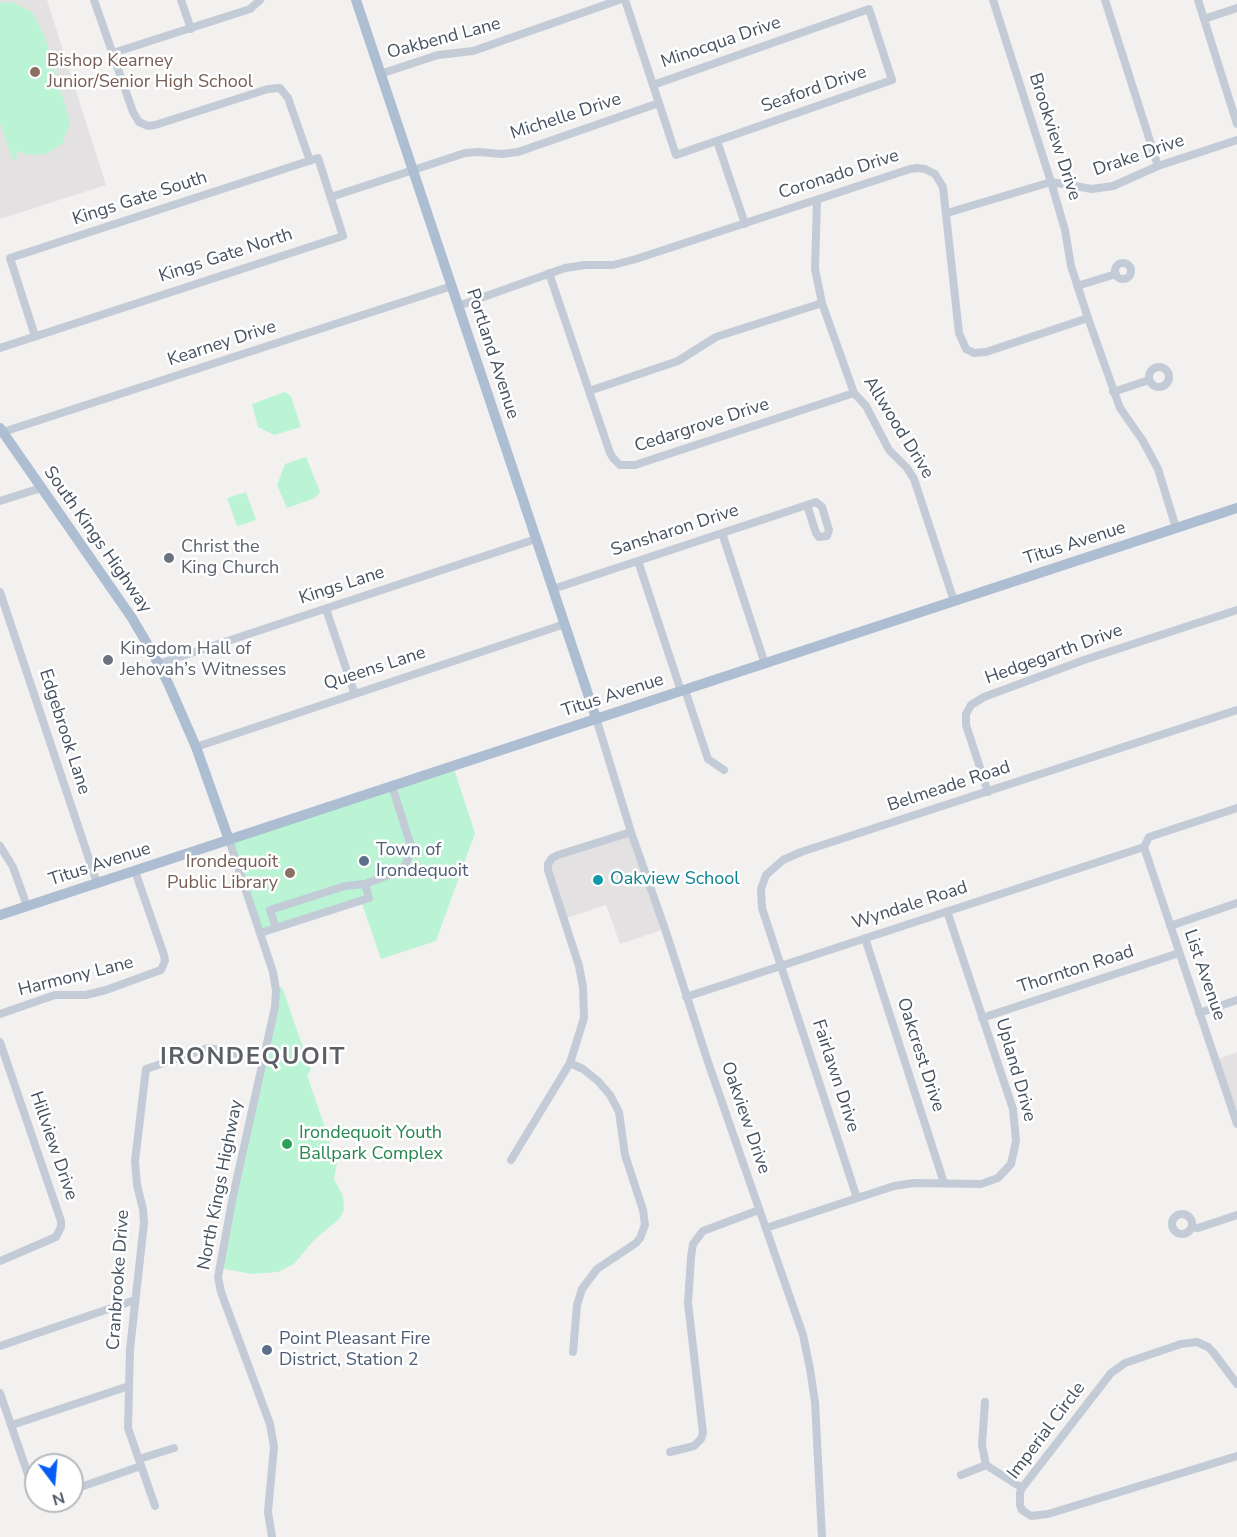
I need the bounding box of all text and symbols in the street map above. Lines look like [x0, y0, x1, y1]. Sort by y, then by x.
street label: Minocqua Drive [658, 12, 784, 74]
street label: Oakbend Lane [385, 13, 503, 65]
place label: Bishop Kearney Junior/Senior High School [47, 51, 253, 94]
street label: Seaford Drive [758, 62, 870, 118]
marker: Bishop Kearney Junior/Senior High School [28, 65, 42, 79]
street label: Brookview Drive [1023, 71, 1085, 203]
street label: Michelle Drive [508, 89, 624, 145]
street label: Drake Drive [1091, 130, 1187, 182]
street label: Coronado Drive [776, 145, 902, 205]
street label: Kings Gate South [70, 167, 210, 231]
street label: Kings Gate North [156, 224, 296, 288]
street label: Portland Avenue [461, 286, 523, 422]
street label: Kearney Drive [165, 316, 279, 372]
street label: Allwood Drive [858, 373, 938, 483]
street label: Cedargrove Drive [632, 394, 772, 458]
street label: South Kings Highway [38, 463, 156, 617]
street label: Sansharon Drive [608, 500, 742, 562]
street label: Titus Avenue [1021, 517, 1129, 571]
place label: Christ the King Church [181, 537, 279, 580]
marker: Christ the King Church [162, 551, 176, 565]
street label: Kings Lane [297, 562, 387, 610]
street label: Hedgegarth Drive [982, 620, 1126, 690]
place label: Kingdom Hall of Jehovah’s Witnesses [120, 639, 287, 682]
street label: Queens Lane [321, 642, 429, 696]
marker: Kingdom Hall of Jehovah’s Witnesses [101, 653, 115, 667]
street label: Edgebrook Lane [34, 667, 94, 797]
street label: Titus Avenue [559, 669, 667, 723]
street label: Belmeade Road [885, 757, 1013, 817]
street label: Titus Avenue [46, 838, 154, 892]
place label: Town of Irondequoit [376, 840, 468, 882]
place label: Irondequoit Public Library [167, 852, 278, 894]
marker: Town of Irondequoit [357, 854, 371, 868]
marker: Irondequoit Public Library [283, 866, 297, 880]
place label: Oakview School [610, 869, 740, 891]
marker: Oakview School [591, 873, 605, 887]
street label: Wyndale Road [850, 877, 970, 935]
street label: List Avenue [1178, 927, 1230, 1023]
street label: Thornton Road [1015, 941, 1137, 999]
street label: Harmony Lane [16, 952, 136, 1002]
street label: Oakcrest Drive [891, 995, 949, 1115]
street label: Upland Drive [990, 1016, 1040, 1124]
street label: Fairlawn Drive [807, 1017, 863, 1135]
district label: IRONDEQUOIT [160, 1044, 346, 1072]
street label: Oakview Drive [716, 1059, 774, 1177]
street label: Hillview Drive [24, 1089, 82, 1203]
street label: North Kings Highway [194, 1098, 248, 1272]
place label: Irondequoit Youth Ballpark Complex [299, 1123, 443, 1166]
marker: Irondequoit Youth Ballpark Complex [280, 1137, 294, 1151]
street label: Cranbrooke Drive [103, 1209, 135, 1351]
place label: Point Pleasant Fire District, Station 2 [279, 1329, 430, 1372]
marker: Point Pleasant Fire District, Station 2 [260, 1343, 274, 1357]
street label: Imperial Circle [1003, 1378, 1091, 1484]
north arrow [24, 1453, 84, 1513]
text: N [50, 1486, 67, 1511]

